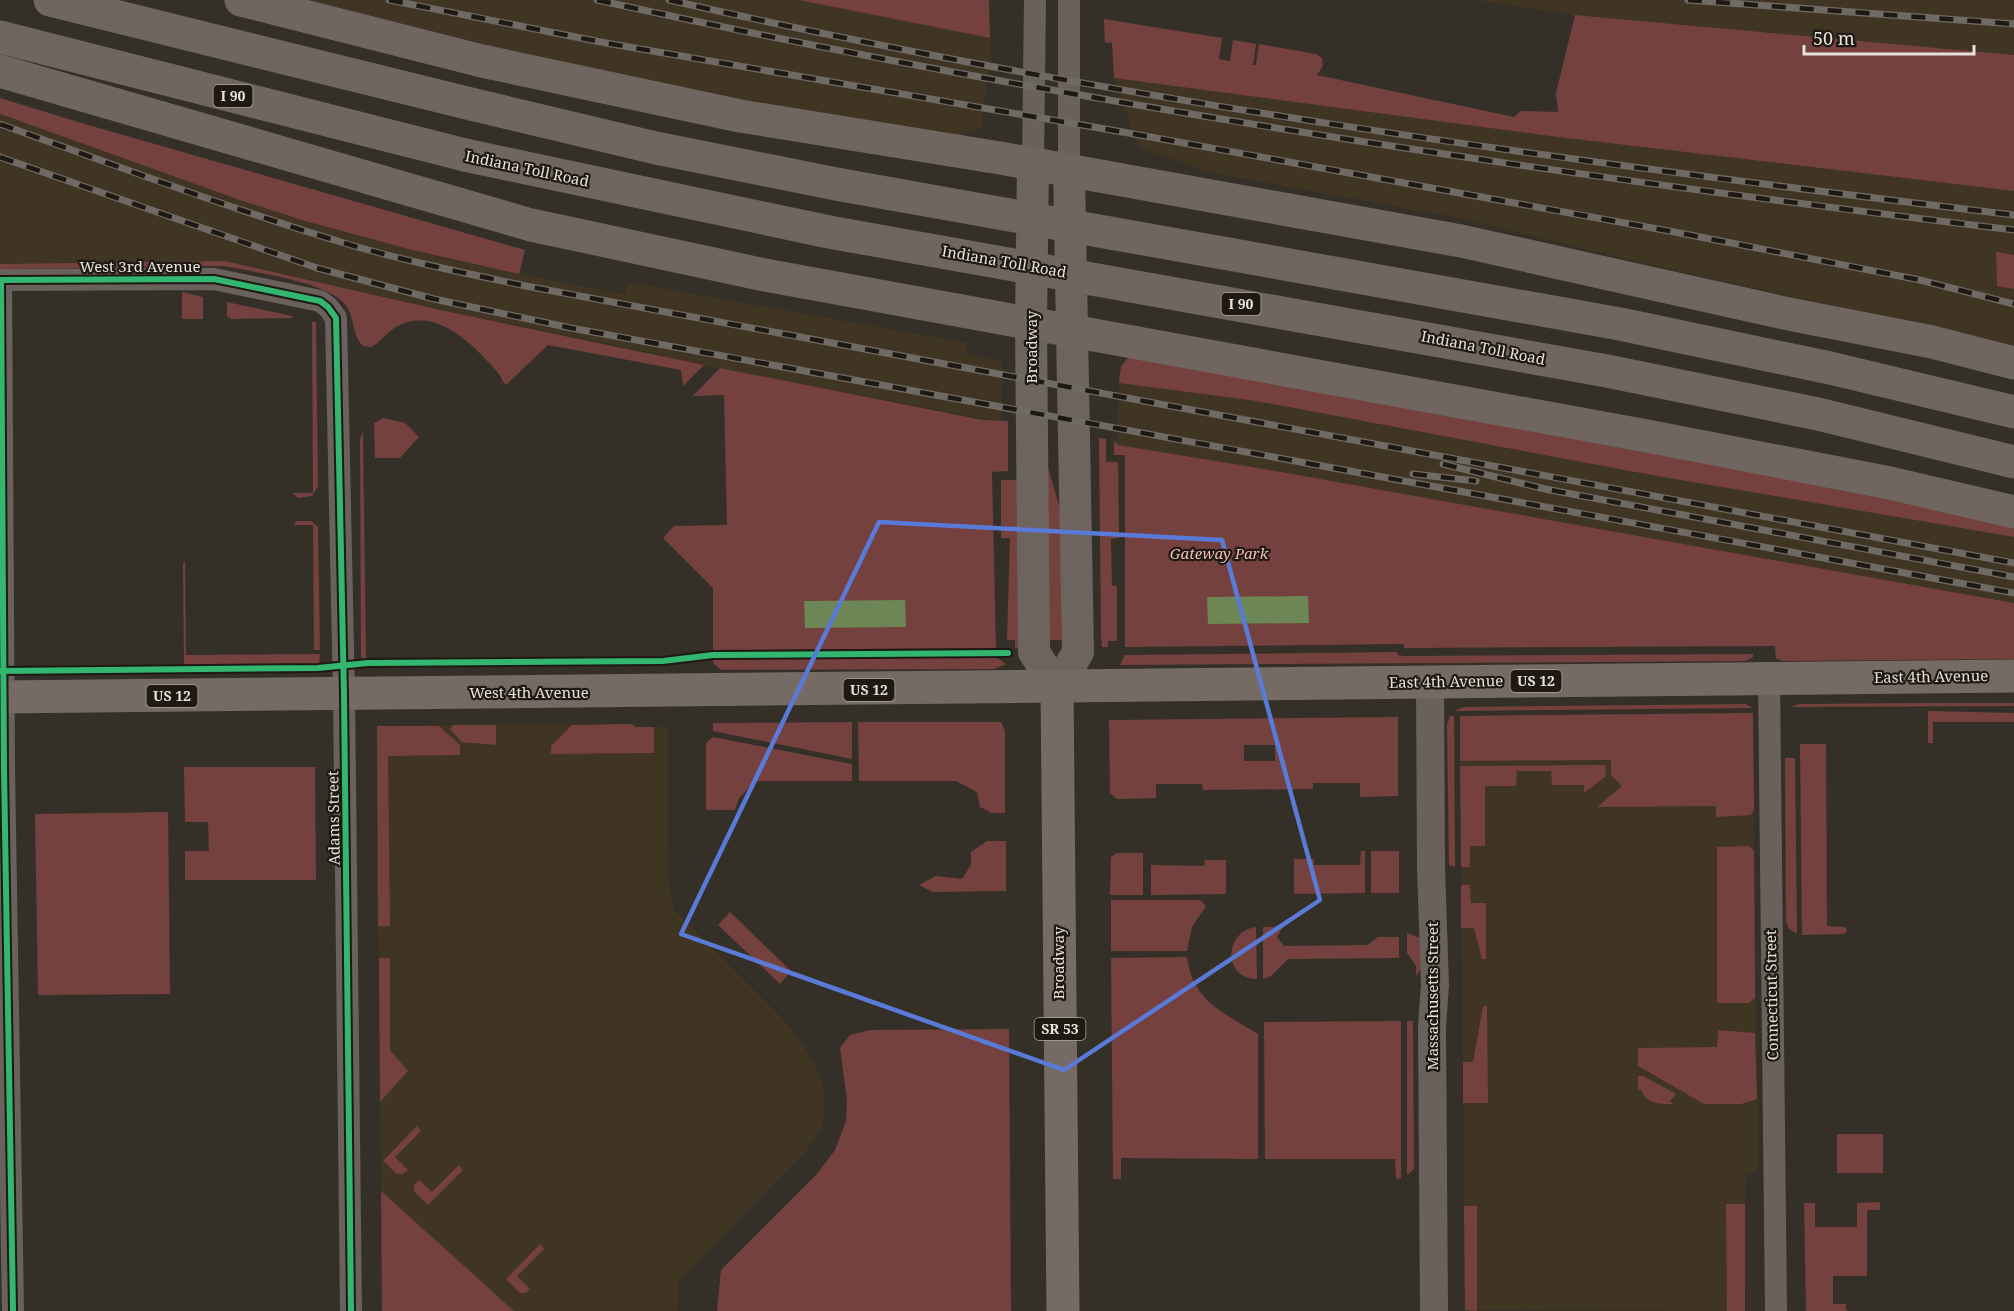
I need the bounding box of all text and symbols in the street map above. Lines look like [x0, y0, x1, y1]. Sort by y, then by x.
scale bar [1804, 18, 1974, 56]
text: 50 m [1813, 26, 1855, 50]
road number: I 90 [214, 85, 252, 107]
street label: Indiana Toll Road [463, 145, 591, 191]
street label: Indiana Toll Road [940, 240, 1068, 282]
street label: West 3rd Avenue [80, 256, 200, 276]
road number: I 90 [1222, 293, 1260, 315]
street label: Broadway [1021, 310, 1041, 383]
street label: Indiana Toll Road [1419, 325, 1547, 369]
park label: Gateway Park [1170, 543, 1269, 563]
street label: East 4th Avenue [1874, 665, 1988, 687]
street label: East 4th Avenue [1389, 670, 1503, 692]
road number: US 12 [1510, 670, 1562, 692]
road number: US 12 [844, 679, 894, 701]
street label: West 4th Avenue [469, 682, 589, 702]
road number: US 12 [146, 685, 198, 707]
street label: Adams Street [322, 771, 344, 865]
street label: Massachusetts Street [1422, 922, 1442, 1070]
street label: Broadway [1048, 926, 1068, 999]
street label: Connecticut Street [1760, 930, 1782, 1060]
road number: SR 53 [1034, 1018, 1086, 1040]

